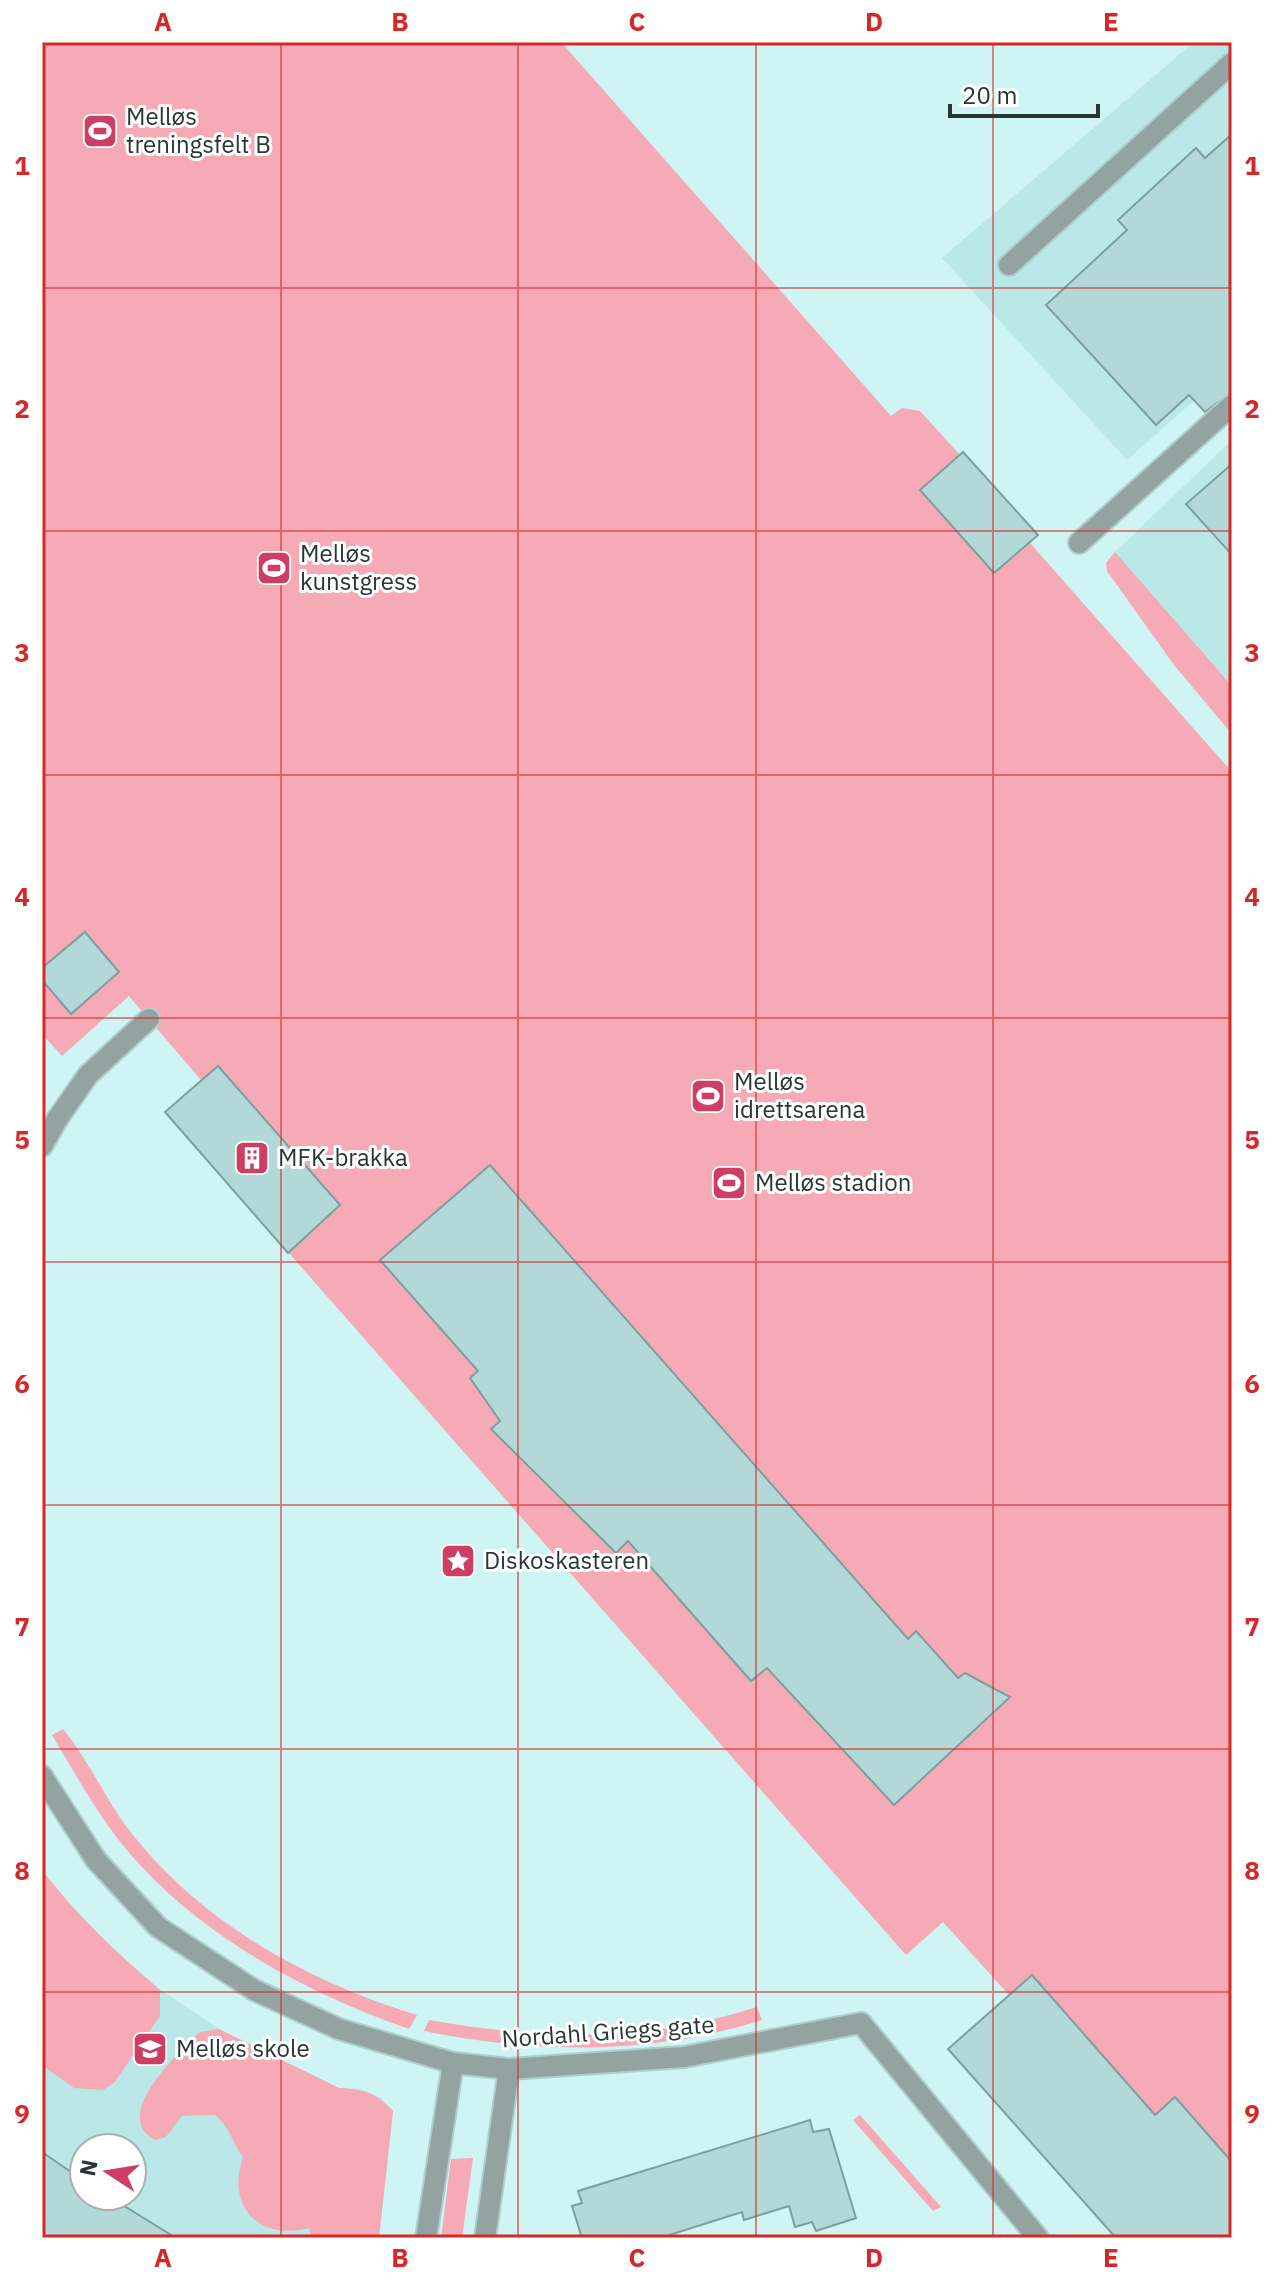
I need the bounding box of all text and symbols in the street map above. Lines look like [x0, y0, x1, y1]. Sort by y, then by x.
text: A [154, 4, 172, 38]
text: B [391, 4, 409, 38]
text: C [629, 4, 646, 38]
text: D [865, 4, 883, 38]
text: E [1103, 4, 1119, 38]
scale bar [950, 68, 1098, 118]
text: 20 m [962, 79, 1017, 111]
place label: Melløs treningsfelt B [126, 100, 271, 160]
sports icon: Melløs treningsfelt B [81, 112, 119, 150]
text: 1 [14, 148, 30, 182]
text: 1 [1244, 148, 1260, 182]
text: 2 [14, 391, 30, 425]
text: 2 [1244, 391, 1260, 425]
place label: Melløs kunstgress [300, 537, 417, 597]
sports icon: Melløs kunstgress [255, 549, 293, 587]
text: 3 [14, 635, 30, 669]
text: 3 [1244, 635, 1260, 669]
text: 4 [14, 879, 30, 913]
text: 4 [1244, 879, 1260, 913]
place label: Melløs idrettsarena [734, 1065, 865, 1125]
sports icon: Melløs idrettsarena [689, 1077, 727, 1115]
text: 5 [14, 1122, 30, 1156]
text: 5 [1244, 1122, 1260, 1156]
building icon: MFK-brakka [233, 1139, 271, 1177]
place label: MFK-brakka [278, 1141, 408, 1173]
sports icon: Melløs stadion [710, 1164, 748, 1202]
place label: Melløs stadion [755, 1166, 911, 1198]
text: 6 [14, 1366, 30, 1400]
text: 6 [1244, 1366, 1260, 1400]
place icon: Diskoskasteren [439, 1542, 477, 1580]
place label: Diskoskasteren [484, 1544, 649, 1576]
text: 7 [14, 1609, 30, 1643]
text: 7 [1244, 1609, 1260, 1643]
text: 8 [14, 1853, 30, 1887]
text: 8 [1244, 1853, 1260, 1887]
street label: Nordahl Griegs gate [500, 2008, 715, 2054]
school or university icon: Melløs skole [131, 2030, 169, 2068]
place label: Melløs skole [176, 2032, 310, 2064]
text: 9 [14, 2096, 30, 2130]
text: 9 [1244, 2096, 1260, 2130]
north arrow [68, 2132, 148, 2212]
text: N [72, 2157, 104, 2179]
text: A [154, 2240, 172, 2274]
text: B [391, 2240, 409, 2274]
text: C [629, 2240, 646, 2274]
text: D [865, 2240, 883, 2274]
text: E [1103, 2240, 1119, 2274]

